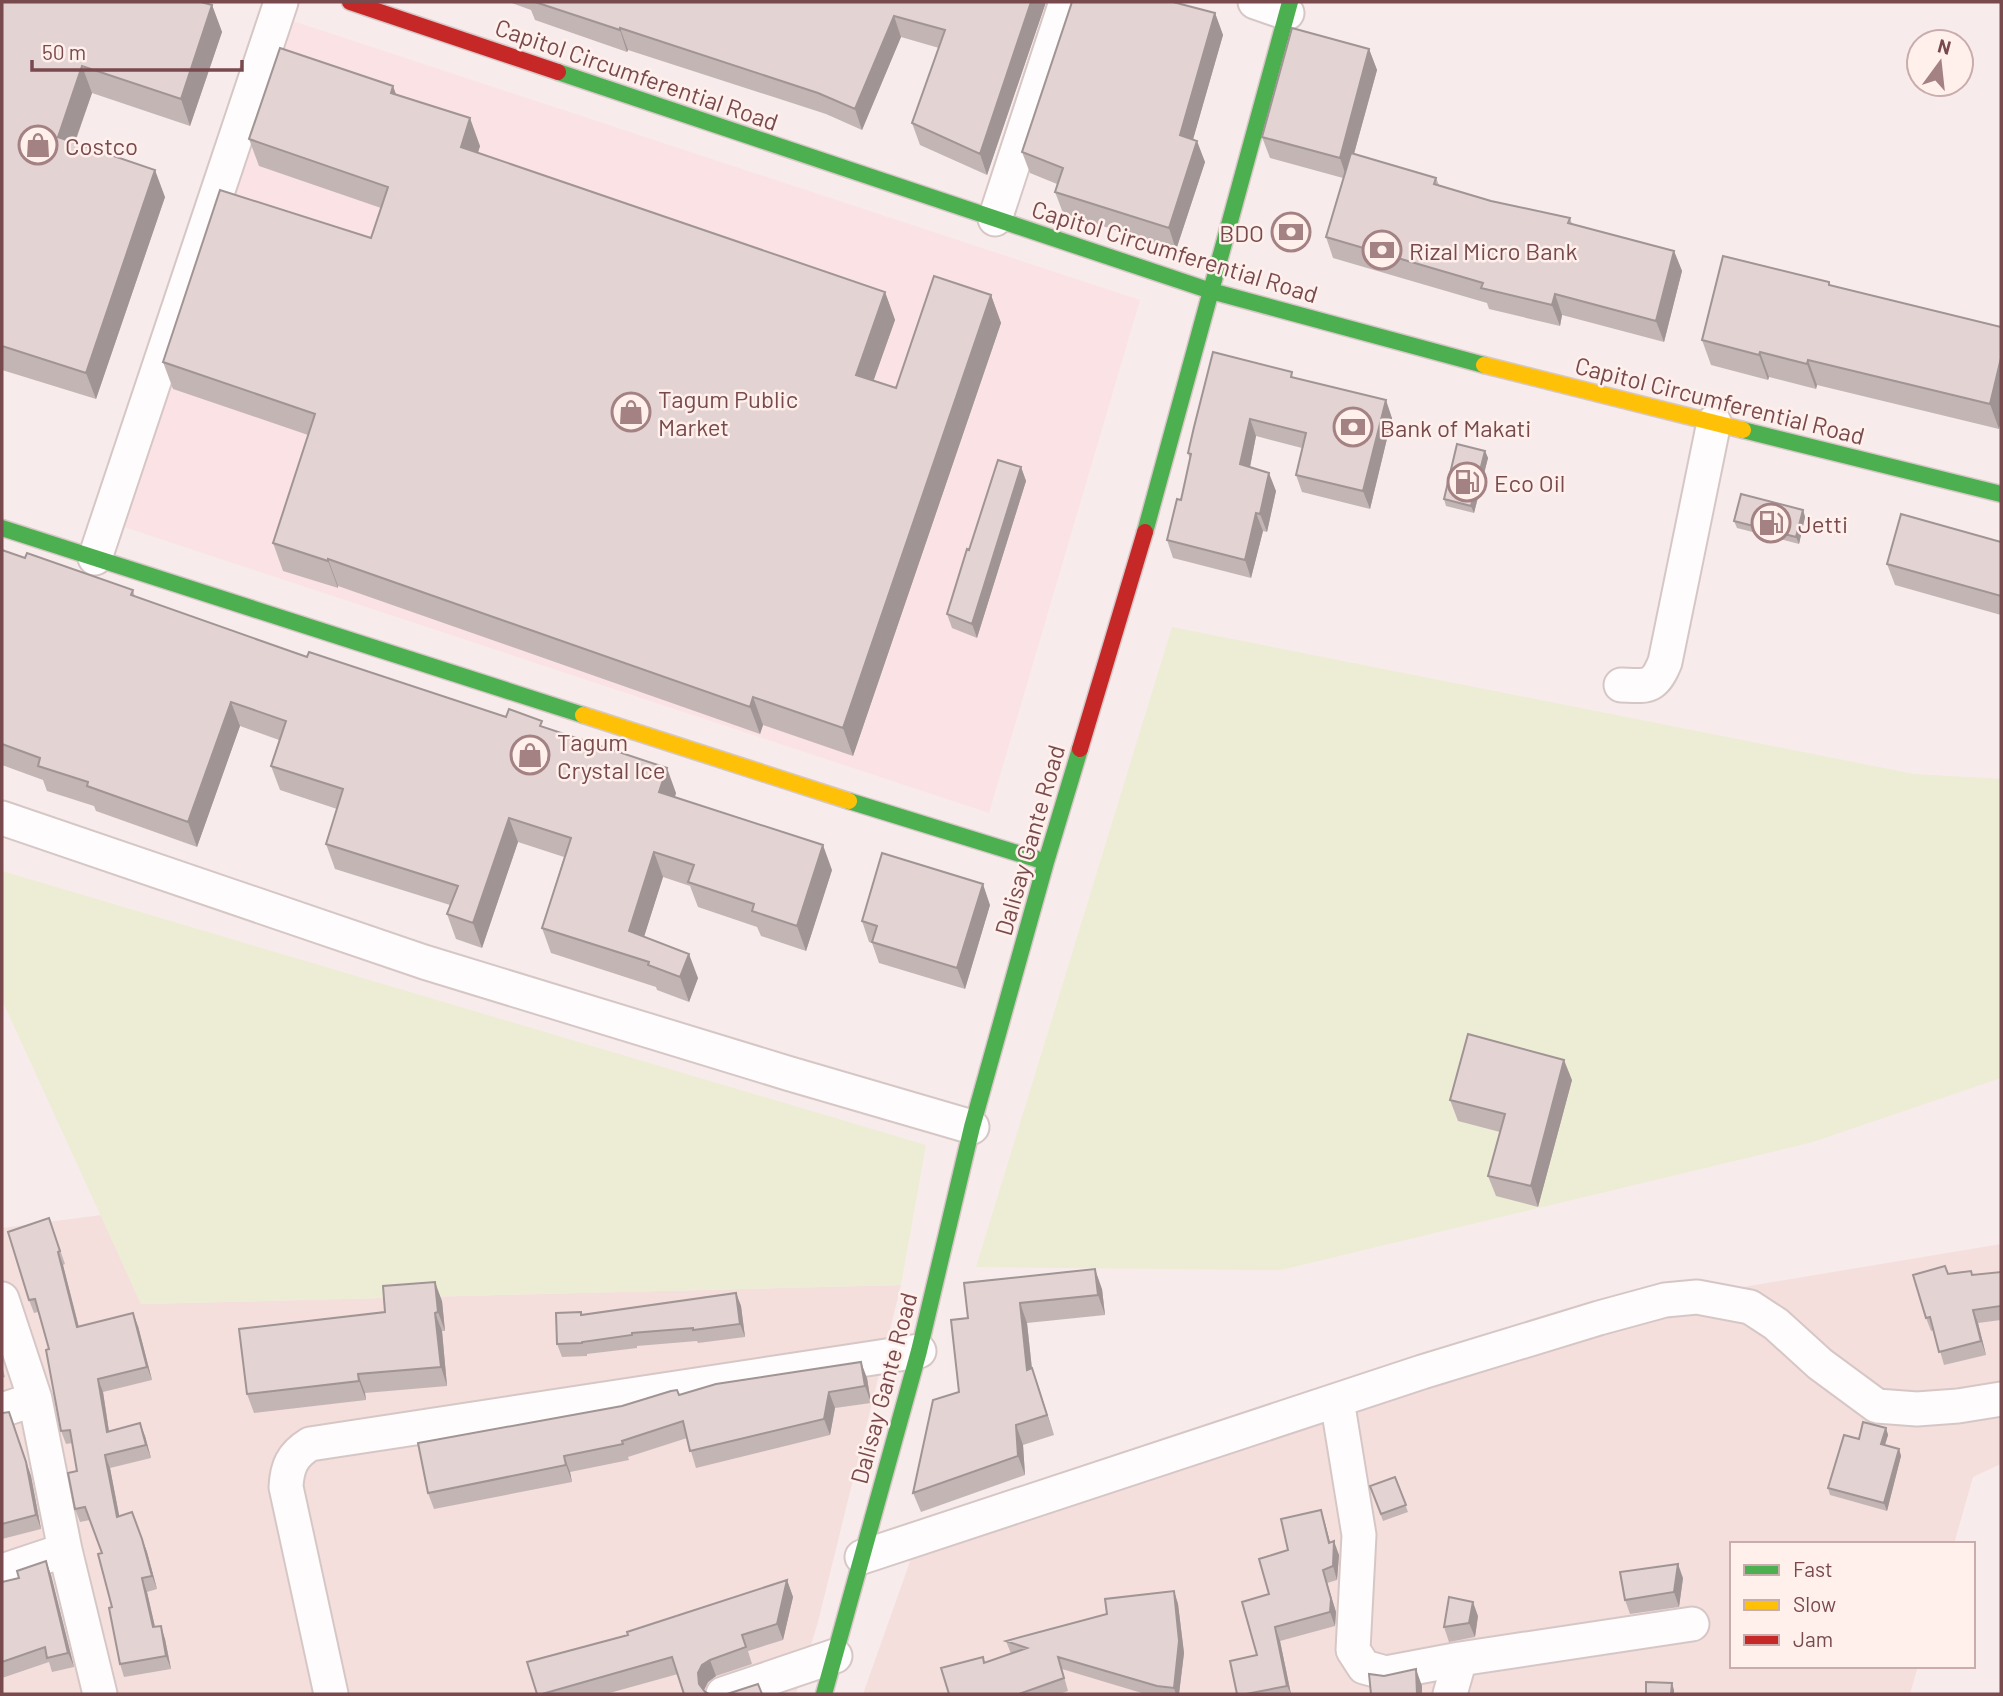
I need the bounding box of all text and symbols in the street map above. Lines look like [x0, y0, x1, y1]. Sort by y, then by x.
street label: Capitol Circumferential Road [492, 12, 782, 136]
scale bar [32, 28, 242, 72]
north arrow [1905, 28, 1975, 98]
text: N [1935, 33, 1954, 59]
text: 50 m [42, 39, 86, 64]
shop icon: Costco [17, 124, 59, 166]
place label: Costco [65, 131, 138, 160]
street label: Capitol Circumferential Road [1029, 194, 1321, 308]
bank icon: BDO [1270, 211, 1312, 253]
place label: BDO [1219, 218, 1264, 247]
bank icon: Rizal Micro Bank [1361, 229, 1403, 271]
place label: Rizal Micro Bank [1409, 236, 1577, 265]
street label: Capitol Circumferential Road [1572, 350, 1868, 450]
place label: Tagum Public Market [658, 384, 798, 441]
shop icon: Tagum Public Market [610, 391, 652, 433]
bank icon: Bank of Makati [1332, 406, 1374, 448]
place label: Bank of Makati [1380, 413, 1531, 442]
fuel station icon: Eco Oil [1446, 461, 1488, 503]
place label: Eco Oil [1494, 468, 1565, 497]
fuel station icon: Jetti [1750, 502, 1792, 544]
place label: Jetti [1798, 509, 1848, 538]
place label: Tagum Crystal Ice [557, 727, 666, 784]
shop icon: Tagum Crystal Ice [509, 734, 551, 776]
street label: Dalisay Gante Road [988, 741, 1070, 939]
street label: Dalisay Gante Road [844, 1289, 922, 1487]
legend [1730, 1542, 1975, 1668]
text: Fast [1793, 1556, 1833, 1581]
text: Slow [1793, 1591, 1836, 1616]
text: Jam [1793, 1626, 1833, 1651]

